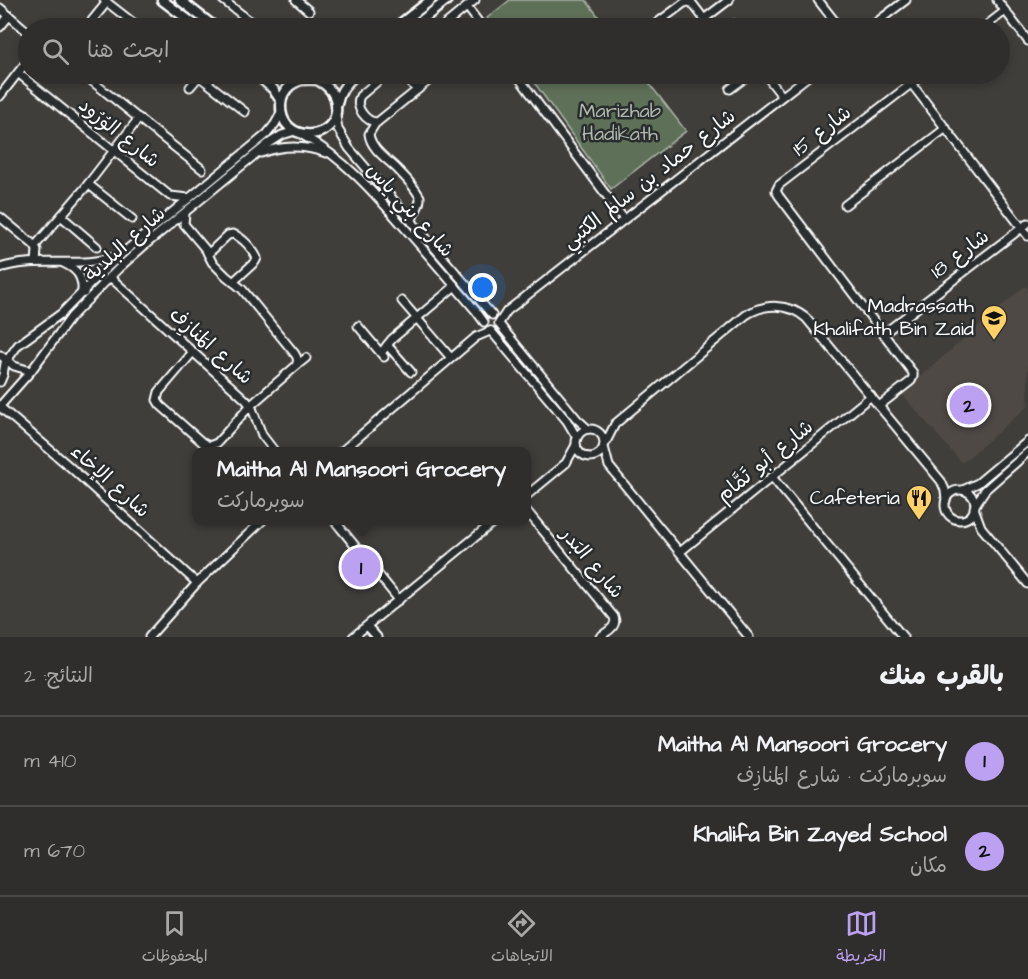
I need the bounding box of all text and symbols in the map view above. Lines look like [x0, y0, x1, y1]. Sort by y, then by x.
search box [18, 18, 1010, 84]
icon: search [39, 35, 72, 68]
text: ابحث هنا [87, 35, 169, 66]
street label: شارع الوُرُود [72, 92, 166, 174]
park label: Marizhab Hadikath [579, 97, 661, 148]
street label: شارع 15 [787, 99, 857, 163]
street label: شارع حماد بن سالم الكتبي [556, 102, 743, 258]
street label: شارع بني ياس [358, 156, 460, 266]
street label: شارع البلدية [78, 200, 172, 288]
street label: شارع 18 [925, 223, 995, 285]
your location [468, 273, 497, 302]
place label: Madrassath Khalifath Bin Zaid [813, 292, 974, 343]
street label: شارع المَنازِف [162, 301, 259, 392]
school or university icon: Madrassath Khalifath Bin Zaid [979, 303, 1009, 341]
pin: 2 [950, 382, 988, 428]
street label: شارع أبو تَمَّام [711, 413, 819, 509]
street label: شارع الإخاء [64, 438, 156, 524]
popup [192, 447, 531, 525]
text: Maitha Al Mansoori Grocery [217, 454, 506, 485]
restaurant icon: Cafeteria [904, 483, 934, 521]
place label: Cafeteria [810, 484, 900, 512]
text: سوبرماركت [217, 487, 305, 515]
street label: شارع البَدر [552, 520, 630, 605]
pin: 1 [342, 544, 380, 590]
text: بالقرب منك [880, 658, 1004, 694]
text: النتائج: 2 [24, 662, 93, 690]
text: Maitha Al Mansoori Grocery [658, 729, 947, 760]
text: 410 m [24, 747, 76, 775]
text: 1 [983, 747, 986, 775]
text: سوبرماركت · شارع المَنازِف [736, 762, 947, 790]
text: Khalifa Bin Zayed School [693, 819, 947, 850]
text: 670 m [24, 837, 85, 865]
text: 2 [979, 837, 990, 865]
text: مكان [910, 852, 947, 880]
tab: المحفوظات [142, 907, 208, 970]
tab: الاتجاهات [491, 907, 553, 970]
tab: الخريطة [836, 907, 886, 970]

